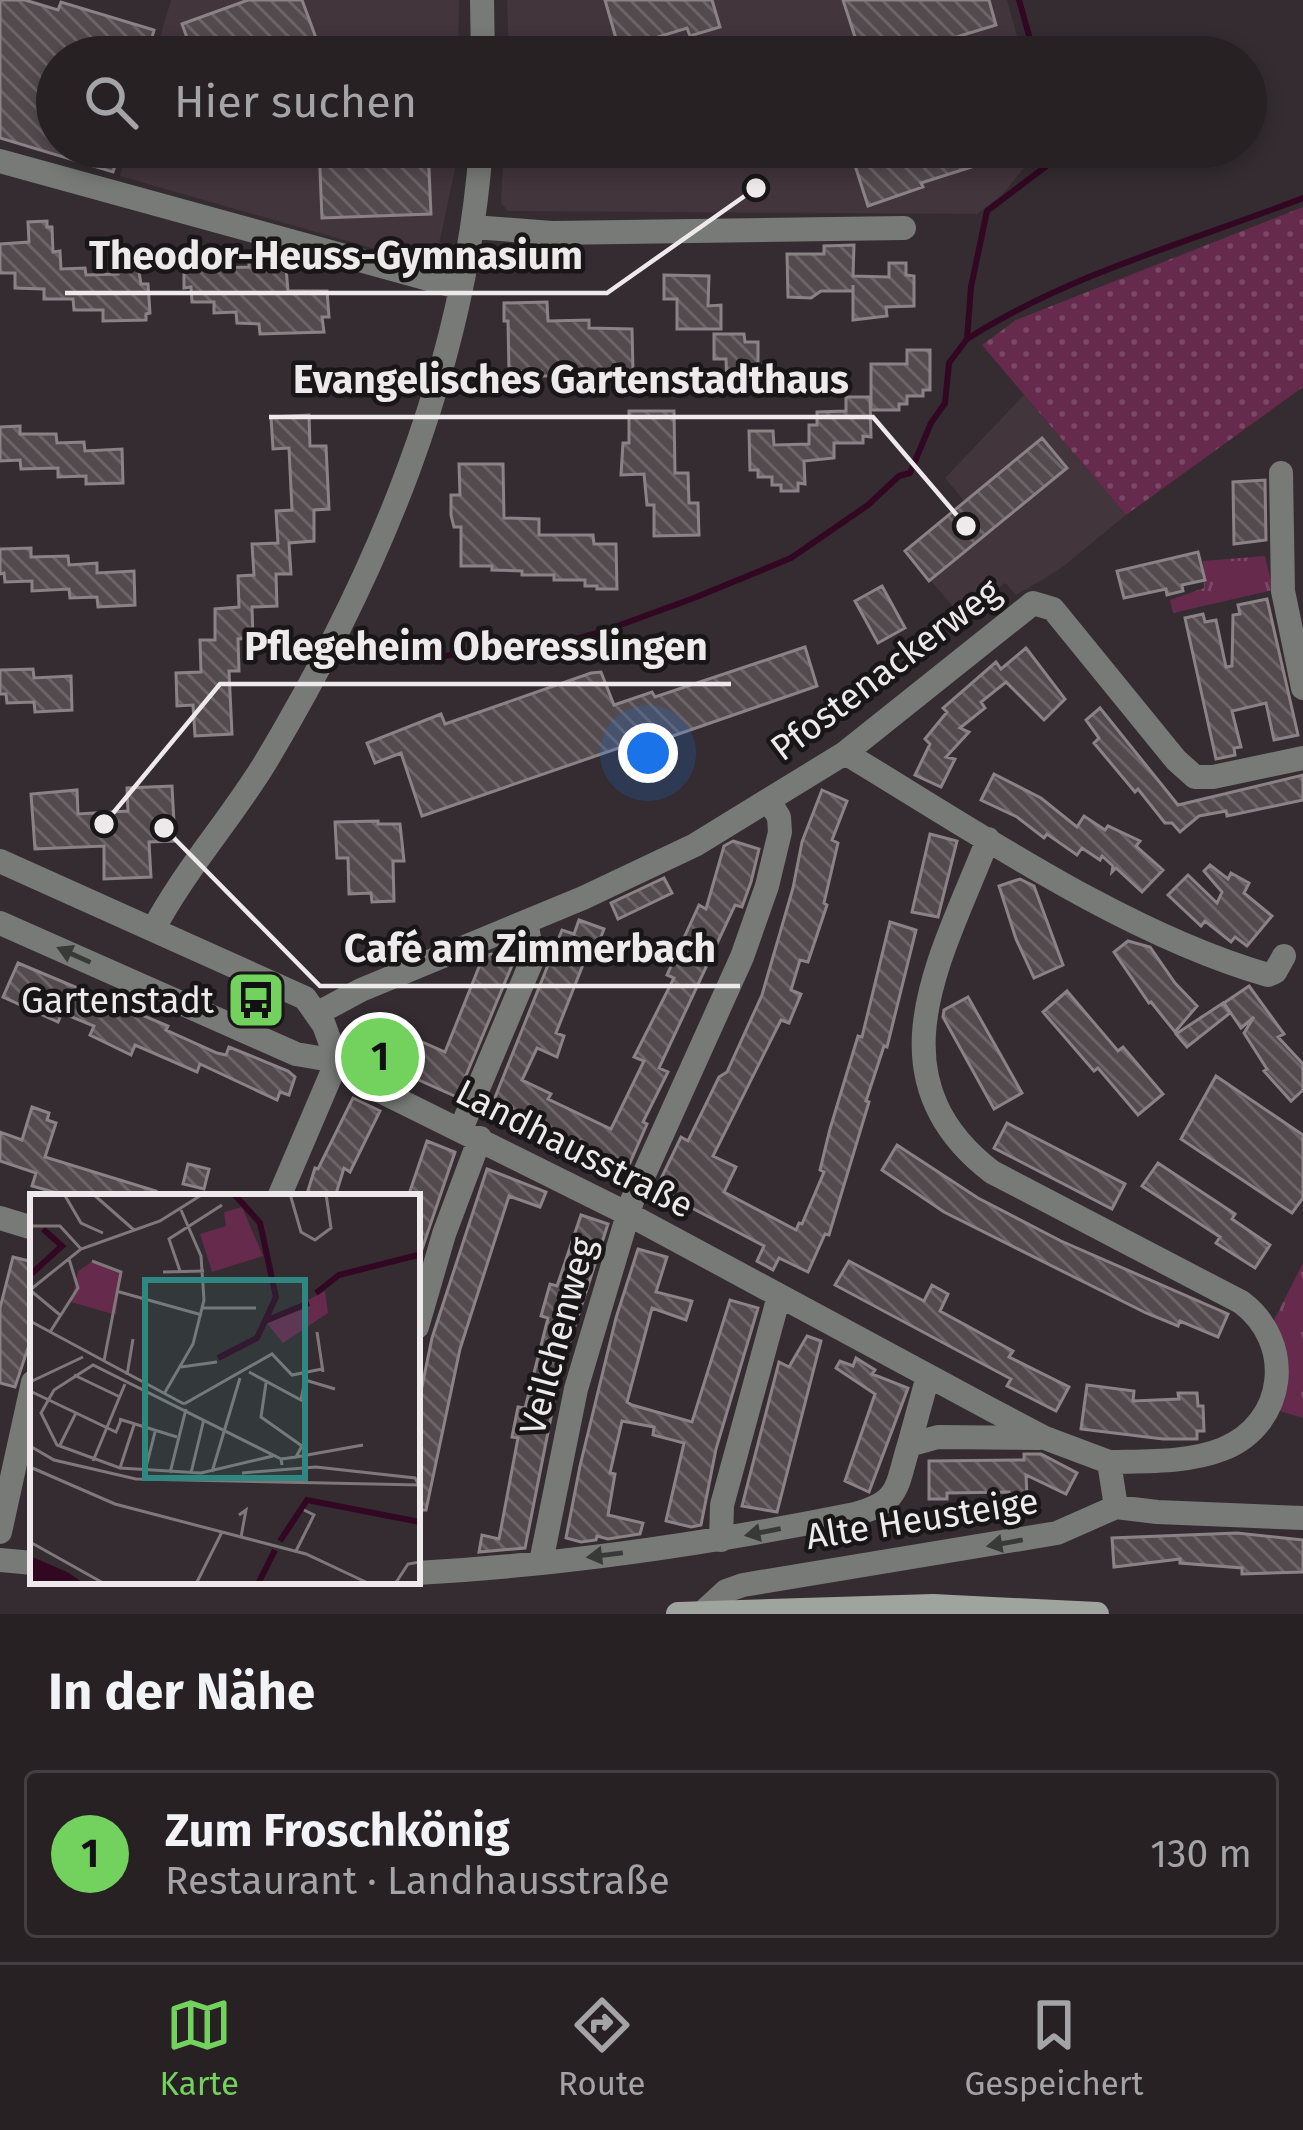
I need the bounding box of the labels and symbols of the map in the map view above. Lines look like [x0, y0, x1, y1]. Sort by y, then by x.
callout: Theodor-Heuss-Gymnasium [65, 218, 607, 293]
text: Theodor-Heuss-Gymnasium [89, 233, 583, 279]
callout: Evangelisches Gartenstadthaus [269, 342, 873, 417]
text: Evangelisches Gartenstadthaus [293, 357, 849, 403]
street label: Pfostenackerweg [762, 569, 1009, 770]
callout: Pflegeheim Oberesslingen [220, 609, 731, 684]
text: Pflegeheim Oberesslingen [244, 624, 708, 670]
your location [618, 723, 678, 783]
callout: Café am Zimmerbach [320, 911, 740, 986]
text: Café am Zimmerbach [344, 926, 716, 972]
one-way arrow [56, 945, 91, 965]
bus stop icon: Gartenstadt [225, 969, 287, 1031]
place label: Gartenstadt [21, 979, 214, 1023]
pin: 1 [341, 1012, 419, 1102]
street label: Landhausstraße [448, 1070, 701, 1228]
inset map [30, 1194, 420, 1584]
street label: Veilchenweg [511, 1233, 605, 1440]
street label: Alte Heusteige [803, 1479, 1041, 1559]
one-way arrow [744, 1523, 782, 1542]
one-way arrow [986, 1534, 1024, 1552]
one-way arrow [586, 1546, 623, 1565]

